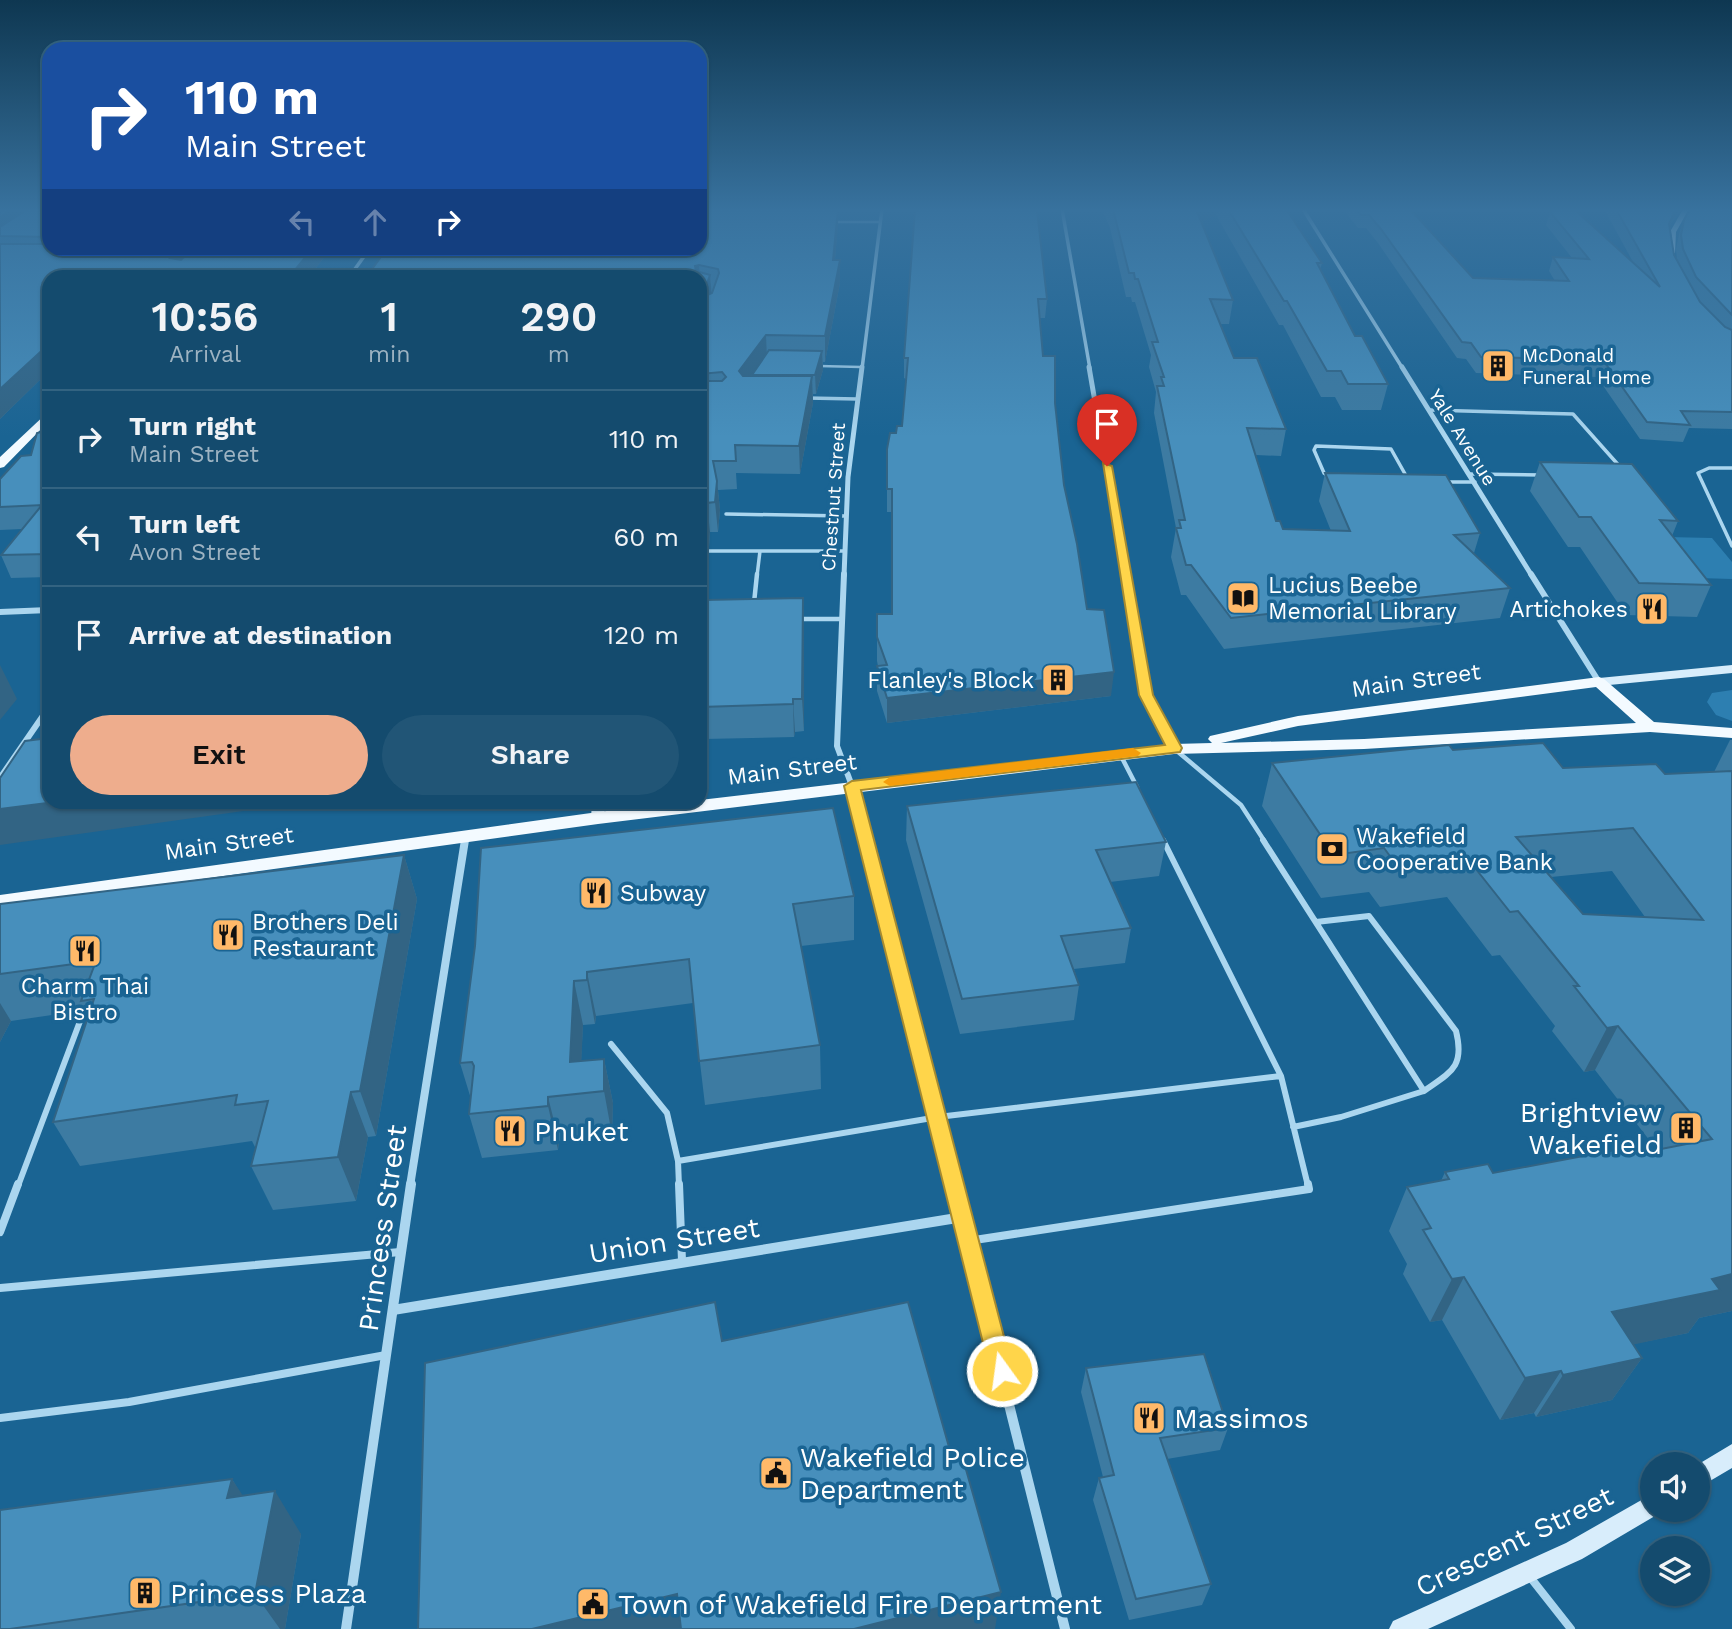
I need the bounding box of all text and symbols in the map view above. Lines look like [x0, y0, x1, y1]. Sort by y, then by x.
text: 110 m [185, 68, 319, 126]
icon: right [70, 70, 161, 161]
text: Main Street [185, 127, 366, 165]
icon: left [283, 203, 321, 241]
icon: ahead [356, 203, 394, 241]
icon: right [429, 203, 467, 241]
text: 10:56 [152, 292, 259, 341]
text: 1 [381, 292, 398, 341]
text: 290 [520, 292, 597, 341]
text: Arrival [169, 341, 241, 368]
text: min [368, 341, 410, 368]
text: m [548, 341, 570, 368]
place label: McDonald Funeral Home [1522, 344, 1651, 389]
building icon: McDonald Funeral Home [1479, 347, 1517, 385]
street label: Yale Avenue [1424, 385, 1501, 490]
pin [1077, 394, 1137, 466]
icon: arrive [1088, 405, 1126, 443]
text: Turn right [129, 411, 256, 441]
icon: right [70, 420, 108, 458]
street label: Chestnut Street [817, 422, 850, 572]
text: 110 m [609, 424, 679, 454]
text: Main Street [129, 441, 259, 468]
text: Turn left [129, 509, 240, 539]
icon: left [70, 518, 108, 556]
text: 60 m [613, 522, 679, 552]
text: Avon Street [129, 539, 261, 566]
place label: Lucius Beebe Memorial Library [1268, 572, 1457, 625]
library icon: Lucius Beebe Memorial Library [1224, 579, 1262, 617]
restaurant icon: Artichokes [1633, 590, 1671, 628]
place label: Artichokes [1509, 596, 1628, 623]
icon: arrive [70, 616, 108, 654]
text: Arrive at destination [129, 620, 392, 650]
text: 120 m [604, 620, 679, 650]
street label: Main Street [1350, 658, 1483, 703]
building icon: Flanley's Block [1039, 661, 1077, 699]
place label: Flanley's Block [867, 667, 1034, 694]
button: Exit [70, 715, 368, 795]
button: Share [382, 715, 679, 795]
street label: Main Street [726, 748, 859, 791]
street label: Main Street [163, 821, 296, 866]
place label: Wakefield Cooperative Bank [1356, 823, 1553, 876]
bank icon: Wakefield Cooperative Bank [1313, 830, 1351, 868]
restaurant icon: Subway [577, 874, 615, 912]
place label: Subway [620, 880, 706, 907]
place label: Brothers Deli Restaurant [252, 909, 399, 962]
restaurant icon: Brothers Deli Restaurant [209, 916, 247, 954]
restaurant icon: Charm Thai Bistro [66, 932, 104, 970]
place label: Charm Thai Bistro [21, 973, 149, 1026]
place label: Brightview Wakefield [1520, 1096, 1662, 1161]
building icon: Brightview Wakefield [1667, 1109, 1705, 1147]
restaurant icon: Phuket [491, 1112, 529, 1150]
place label: Phuket [534, 1115, 629, 1148]
street label: Princess Street [352, 1122, 413, 1334]
street label: Union Street [586, 1211, 762, 1270]
position arrow [965, 1334, 1039, 1408]
restaurant icon: Massimos [1130, 1399, 1168, 1437]
place label: Massimos [1174, 1402, 1309, 1435]
place label: Wakefield Police Department [800, 1441, 1025, 1506]
map controls [1640, 1452, 1710, 1606]
button: sound [1640, 1452, 1710, 1522]
public building icon: Wakefield Police Department [757, 1454, 795, 1492]
street label: Crescent Street [1410, 1479, 1619, 1604]
button: layers [1640, 1536, 1710, 1606]
building icon: Princess Plaza [126, 1574, 164, 1612]
place label: Princess Plaza [170, 1577, 367, 1610]
public building icon: Town of Wakefield Fire Department [574, 1585, 612, 1623]
place label: Town of Wakefield Fire Department [618, 1588, 1102, 1621]

